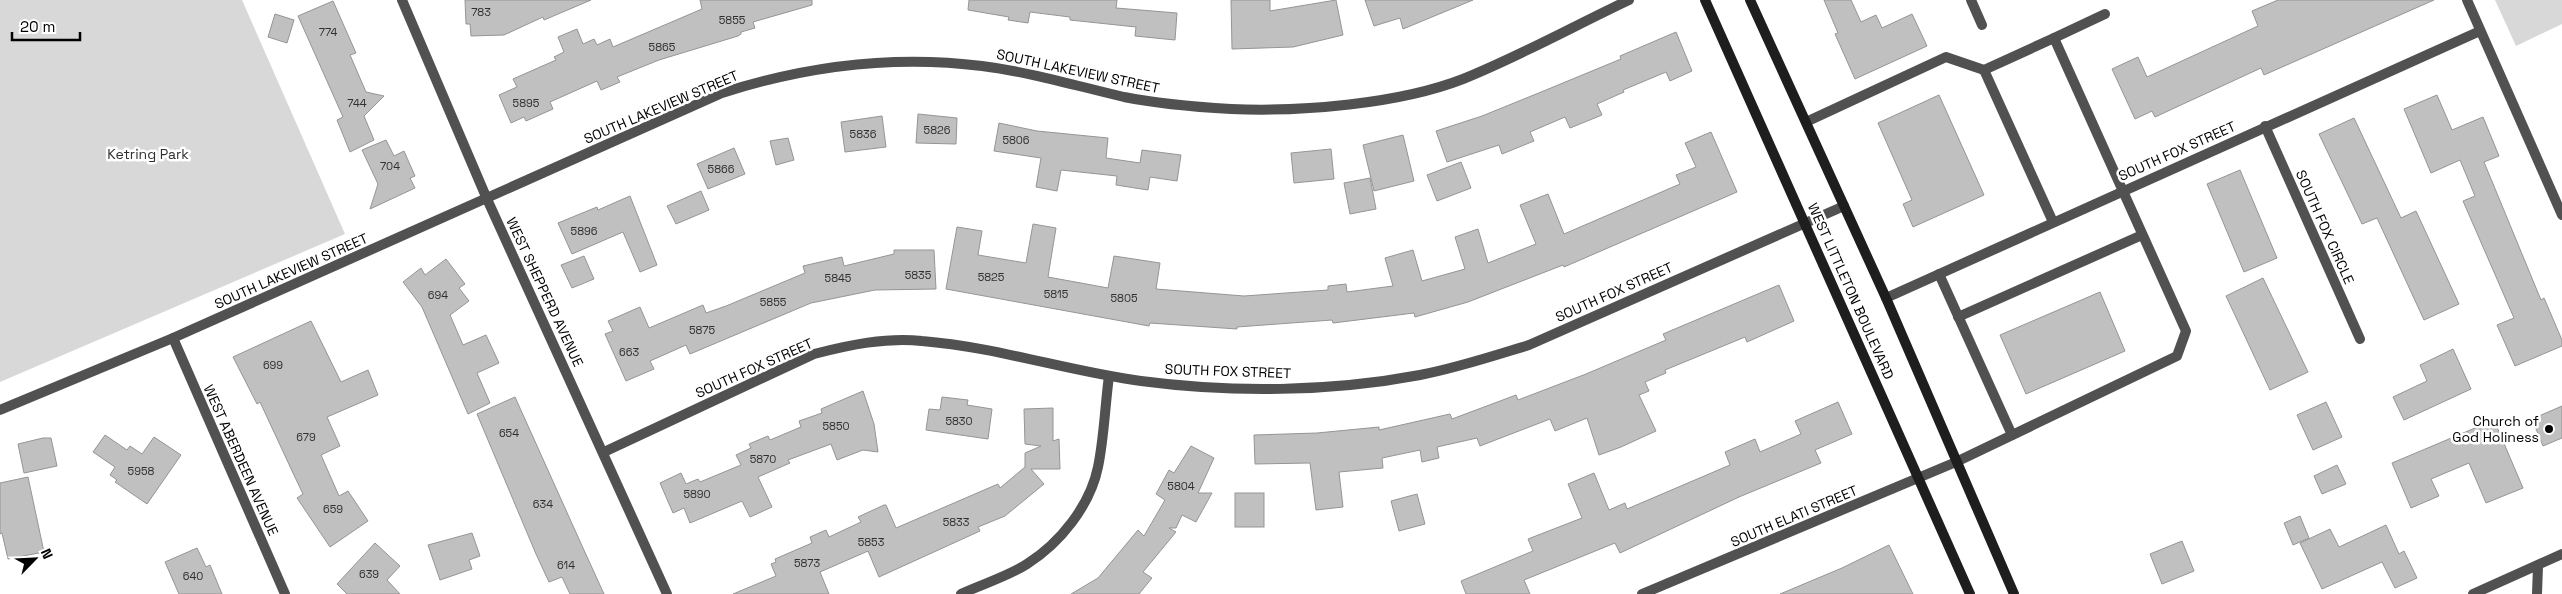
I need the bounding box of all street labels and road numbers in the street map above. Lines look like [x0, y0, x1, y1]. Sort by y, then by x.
street label: SOUTH LAKEVIEW STREET [995, 45, 1161, 97]
street label: SOUTH LAKEVIEW STREET [581, 66, 741, 148]
street label: SOUTH FOX STREET [2116, 117, 2238, 185]
street label: SOUTH FOX CIRCLE [2292, 167, 2358, 287]
street label: WEST LITTLETON BOULEVARD [1804, 200, 1898, 382]
street label: WEST SHEPPERD AVENUE [502, 214, 588, 370]
street label: SOUTH LAKEVIEW STREET [211, 229, 371, 313]
street label: SOUTH FOX STREET [1553, 258, 1675, 326]
street label: SOUTH FOX STREET [693, 334, 815, 402]
street label: SOUTH FOX STREET [1164, 360, 1292, 382]
street label: WEST ABERDEEN AVENUE [200, 382, 282, 538]
street label: SOUTH ELATI STREET [1728, 481, 1860, 551]

